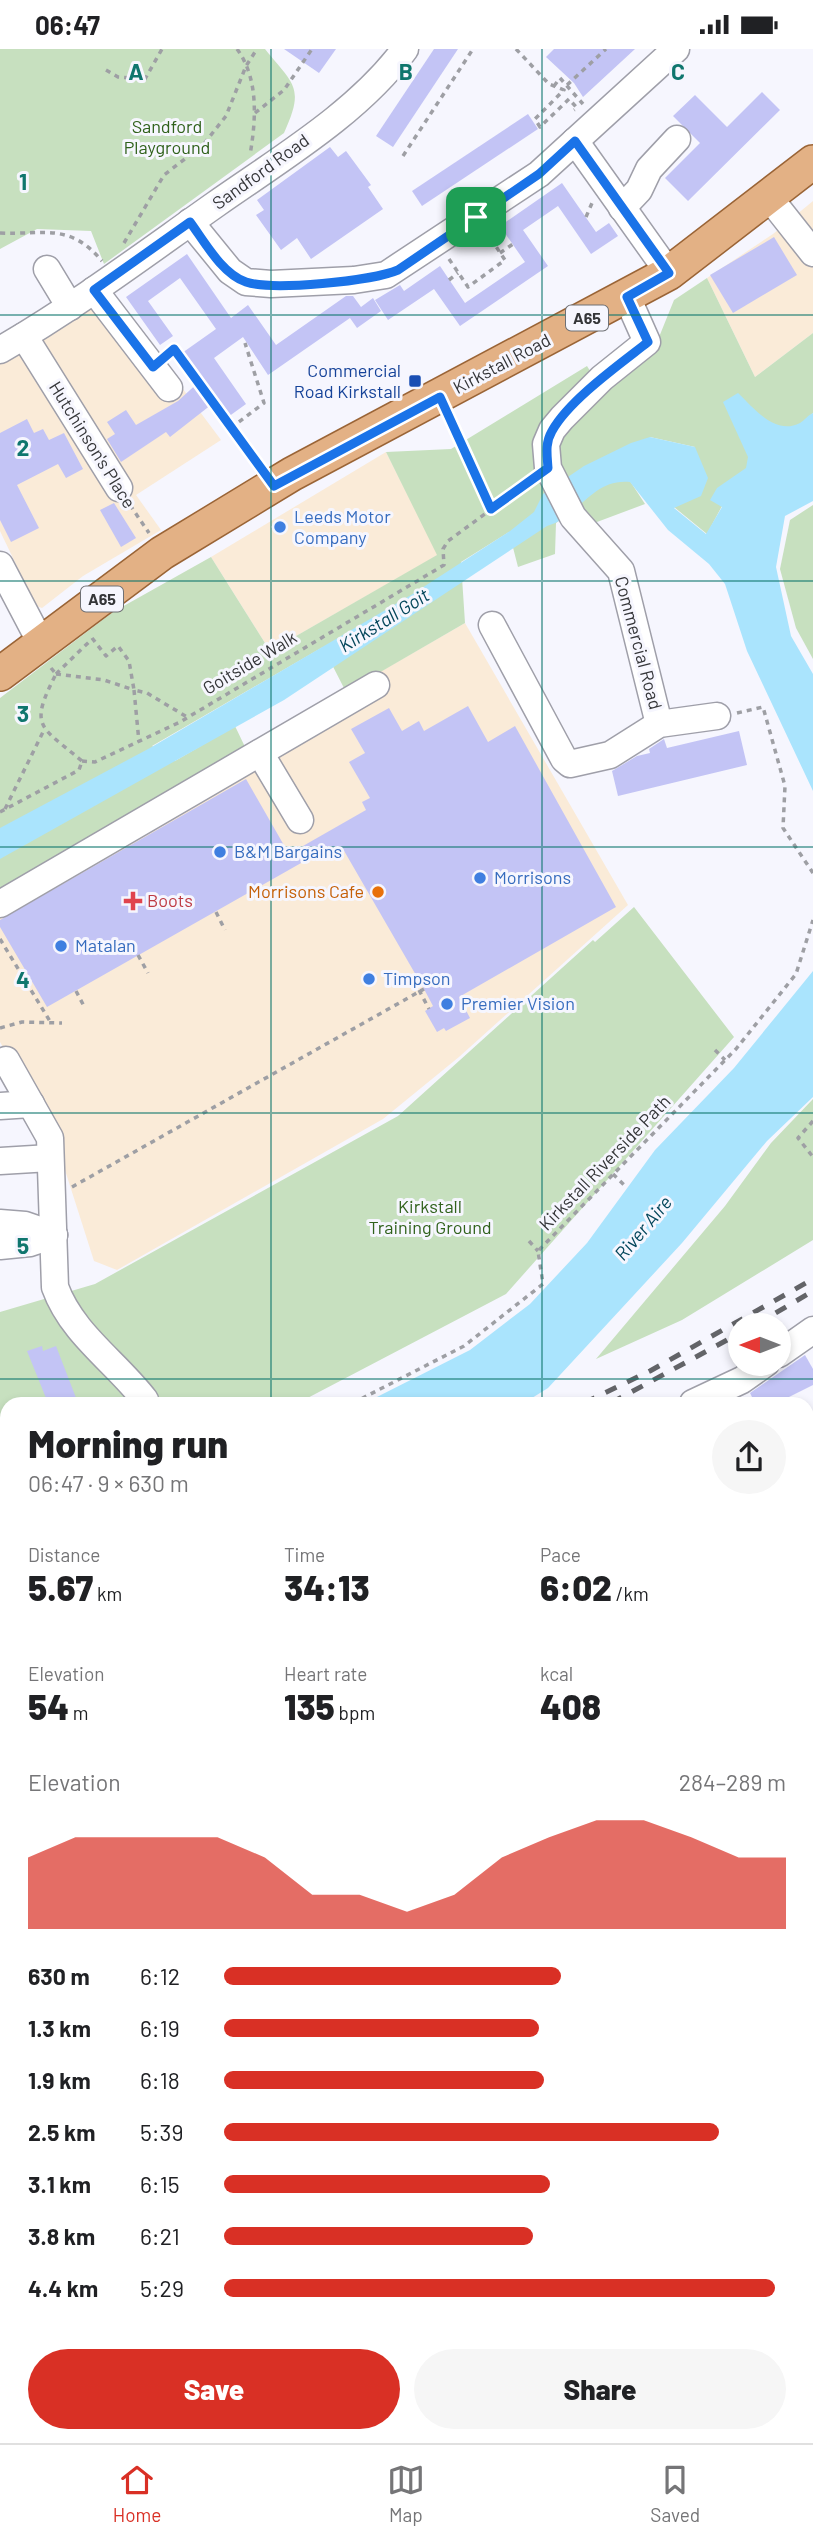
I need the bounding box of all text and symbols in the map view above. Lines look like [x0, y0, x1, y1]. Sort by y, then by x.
text: 06:47 [35, 9, 100, 40]
text: A [128, 57, 144, 85]
text: B [399, 57, 413, 85]
text: C [671, 57, 685, 85]
park label: Sandford Playground [124, 115, 210, 158]
street label: Sandford Road [208, 129, 313, 214]
text: 1 [19, 167, 27, 195]
pin [446, 187, 506, 247]
icon: arrive [457, 198, 495, 236]
road number: A65 [566, 305, 608, 331]
street label: Kirkstall Road [449, 328, 554, 398]
place label: Commercial Road Kirkstall [294, 359, 401, 402]
marker: Commercial Road Kirkstall [407, 373, 423, 389]
street label: Hutchinson's Place [45, 377, 141, 512]
text: 2 [17, 433, 29, 461]
place label: Leeds Motor Company [294, 505, 391, 548]
marker: Leeds Motor Company [272, 519, 288, 535]
street label: Commercial Road [611, 574, 667, 712]
water label: Kirkstall Goit [334, 583, 433, 656]
road number: A65 [81, 587, 123, 611]
street label: Goitside Walk [199, 626, 300, 699]
text: 3 [17, 699, 29, 727]
place label: B&M Bargains [234, 840, 342, 862]
marker: B&M Bargains [212, 844, 228, 860]
place label: Morrisons [494, 866, 571, 888]
marker: Morrisons [472, 870, 488, 886]
place label: Morrisons Cafe [248, 880, 364, 902]
marker: Morrisons Cafe [370, 884, 386, 900]
place label: Boots [147, 889, 193, 911]
marker: Boots [125, 893, 141, 909]
place label: Matalan [75, 934, 136, 956]
marker: Matalan [53, 938, 69, 954]
text: 4 [16, 965, 30, 993]
place label: Timpson [383, 967, 451, 989]
marker: Timpson [361, 971, 377, 987]
place label: Premier Vision [461, 992, 575, 1014]
marker: Premier Vision [439, 996, 455, 1012]
street label: Kirkstall Riverside Path [534, 1090, 675, 1235]
water label: River Aire [609, 1191, 676, 1265]
park label: Kirkstall Training Ground [368, 1195, 492, 1238]
text: 5 [17, 1231, 29, 1259]
north arrow [728, 1313, 791, 1375]
map controls [728, 1313, 791, 1376]
text: Morning run [28, 1420, 228, 1466]
button: share [712, 1420, 786, 1494]
text: 06:47 · 9 × 630 m [28, 1469, 189, 1497]
text: Distance [28, 1543, 100, 1566]
text: Time [284, 1543, 325, 1566]
text: Pace [540, 1543, 581, 1566]
text: 5.67 [28, 1566, 93, 1608]
text: 34:13 [284, 1566, 370, 1608]
text: 6:02 [540, 1566, 612, 1608]
text: km [93, 1582, 122, 1605]
text: /km [612, 1582, 649, 1605]
text: Elevation [28, 1662, 105, 1685]
text: Heart rate [284, 1662, 367, 1685]
text: kcal [540, 1662, 573, 1685]
text: 54 [28, 1685, 69, 1727]
text: 135 [284, 1685, 335, 1727]
text: 408 [540, 1685, 601, 1727]
text: m [69, 1701, 89, 1724]
text: bpm [335, 1701, 375, 1724]
text: Elevation [28, 1768, 121, 1796]
text: 284–289 m [679, 1768, 786, 1796]
text: 630 m [28, 1962, 90, 1990]
text: 6:12 [140, 1962, 180, 1990]
text: 1.3 km [28, 2014, 91, 2042]
text: 6:19 [140, 2014, 180, 2042]
text: 1.9 km [28, 2066, 91, 2094]
text: 6:18 [140, 2066, 180, 2094]
text: 2.5 km [28, 2118, 96, 2146]
text: 5:39 [140, 2118, 183, 2146]
text: 3.1 km [28, 2170, 91, 2198]
text: 6:15 [140, 2170, 180, 2198]
text: 3.8 km [28, 2222, 95, 2250]
text: 6:21 [140, 2222, 180, 2250]
text: 4.4 km [28, 2274, 98, 2302]
text: 5:29 [140, 2274, 184, 2302]
button: Save [28, 2349, 400, 2429]
button: Share [414, 2349, 786, 2429]
tab: Home [113, 2461, 161, 2526]
tab: Map [387, 2461, 425, 2526]
tab: Saved [650, 2461, 700, 2526]

